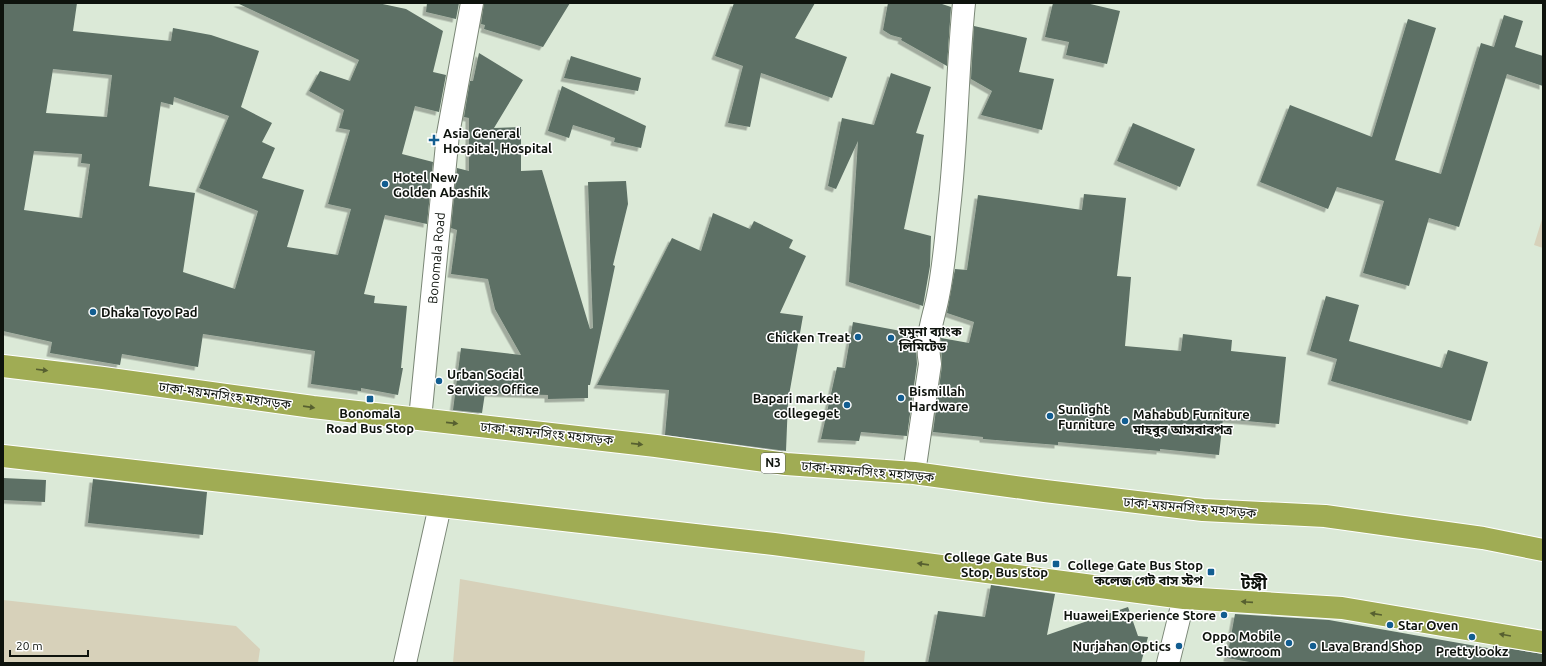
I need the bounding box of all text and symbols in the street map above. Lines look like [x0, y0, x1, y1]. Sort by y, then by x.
place label: Asia General Hospital, Hospital [443, 126, 552, 155]
marker: Asia General Hospital, Hospital [428, 134, 440, 146]
place label: Hotel New Golden Abashik [393, 170, 489, 199]
marker: Hotel New Golden Abashik [380, 179, 390, 189]
street label: Bonomala Road [425, 212, 447, 304]
place label: Dhaka Toyo Pad [101, 305, 198, 319]
marker: Dhaka Toyo Pad [88, 307, 98, 317]
place label: যমুনা ব্যাংক লিমিটেড [898, 324, 962, 353]
place label: Chicken Treat [767, 330, 850, 344]
marker: Chicken Treat [853, 332, 863, 342]
marker: যমুনা ব্যাংক লিমিটেড [886, 333, 896, 343]
one-way arrow [36, 367, 48, 374]
place label: Urban Social Services Office [447, 367, 539, 396]
marker: Urban Social Services Office [434, 376, 444, 386]
street label: ঢাকা-ময়মনসিংহ মহাসড়ক [157, 379, 293, 412]
place label: Bismillah Hardware [909, 384, 968, 413]
place label: Bapari market collegeget [753, 391, 839, 420]
marker: Bismillah Hardware [896, 393, 906, 403]
marker: Bonomala Road Bus Stop [365, 394, 375, 404]
marker: Bapari market collegeget [842, 400, 852, 410]
place label: Sunlight Furniture [1058, 402, 1115, 431]
one-way arrow [303, 404, 315, 410]
place label: Bonomala Road Bus Stop [326, 406, 414, 435]
place label: Mahabub Furniture মাহবুব আসবাবপত্র [1132, 407, 1250, 438]
marker: Sunlight Furniture [1045, 411, 1055, 421]
marker: Mahabub Furniture মাহবুব আসবাবপত্র [1120, 416, 1130, 426]
street label: ঢাকা-ময়মনসিংহ মহাসড়ক [479, 419, 615, 448]
one-way arrow [446, 420, 458, 426]
one-way arrow [631, 440, 643, 447]
road number: N3 [761, 453, 785, 473]
street label: ঢাকা-ময়মনসিংহ মহাসড়ক [800, 458, 936, 485]
street label: ঢাকা-ময়মনসিংহ মহাসড়ক [1122, 494, 1258, 521]
place label: College Gate Bus Stop, Bus stop [944, 550, 1048, 579]
place label: College Gate Bus Stop কলেজ গেট বাস স্টপ [1068, 558, 1203, 587]
marker: College Gate Bus Stop, Bus stop [1051, 559, 1061, 569]
one-way arrow [917, 560, 929, 567]
marker: College Gate Bus Stop কলেজ গেট বাস স্টপ [1206, 567, 1216, 577]
district label: টঙ্গী [1240, 573, 1267, 592]
one-way arrow [1240, 599, 1253, 605]
place label: Huawei Experience Store [1063, 608, 1216, 622]
marker: Huawei Experience Store [1219, 610, 1229, 620]
one-way arrow [1370, 610, 1382, 616]
place label: Star Oven [1398, 618, 1458, 632]
marker: Star Oven [1385, 620, 1395, 630]
place label: Oppo Mobile Showroom [1202, 629, 1281, 658]
scale bar [10, 632, 88, 658]
marker: Prettylookz [1467, 632, 1477, 642]
one-way arrow [1498, 632, 1511, 638]
marker: Oppo Mobile Showroom [1284, 638, 1294, 648]
text: 20 m [16, 639, 43, 652]
place label: Nurjahan Optics [1073, 639, 1171, 653]
place label: Lava Brand Shop [1321, 639, 1422, 653]
marker: Nurjahan Optics [1174, 641, 1184, 651]
marker: Lava Brand Shop [1308, 641, 1318, 651]
place label: Prettylookz [1436, 644, 1508, 658]

